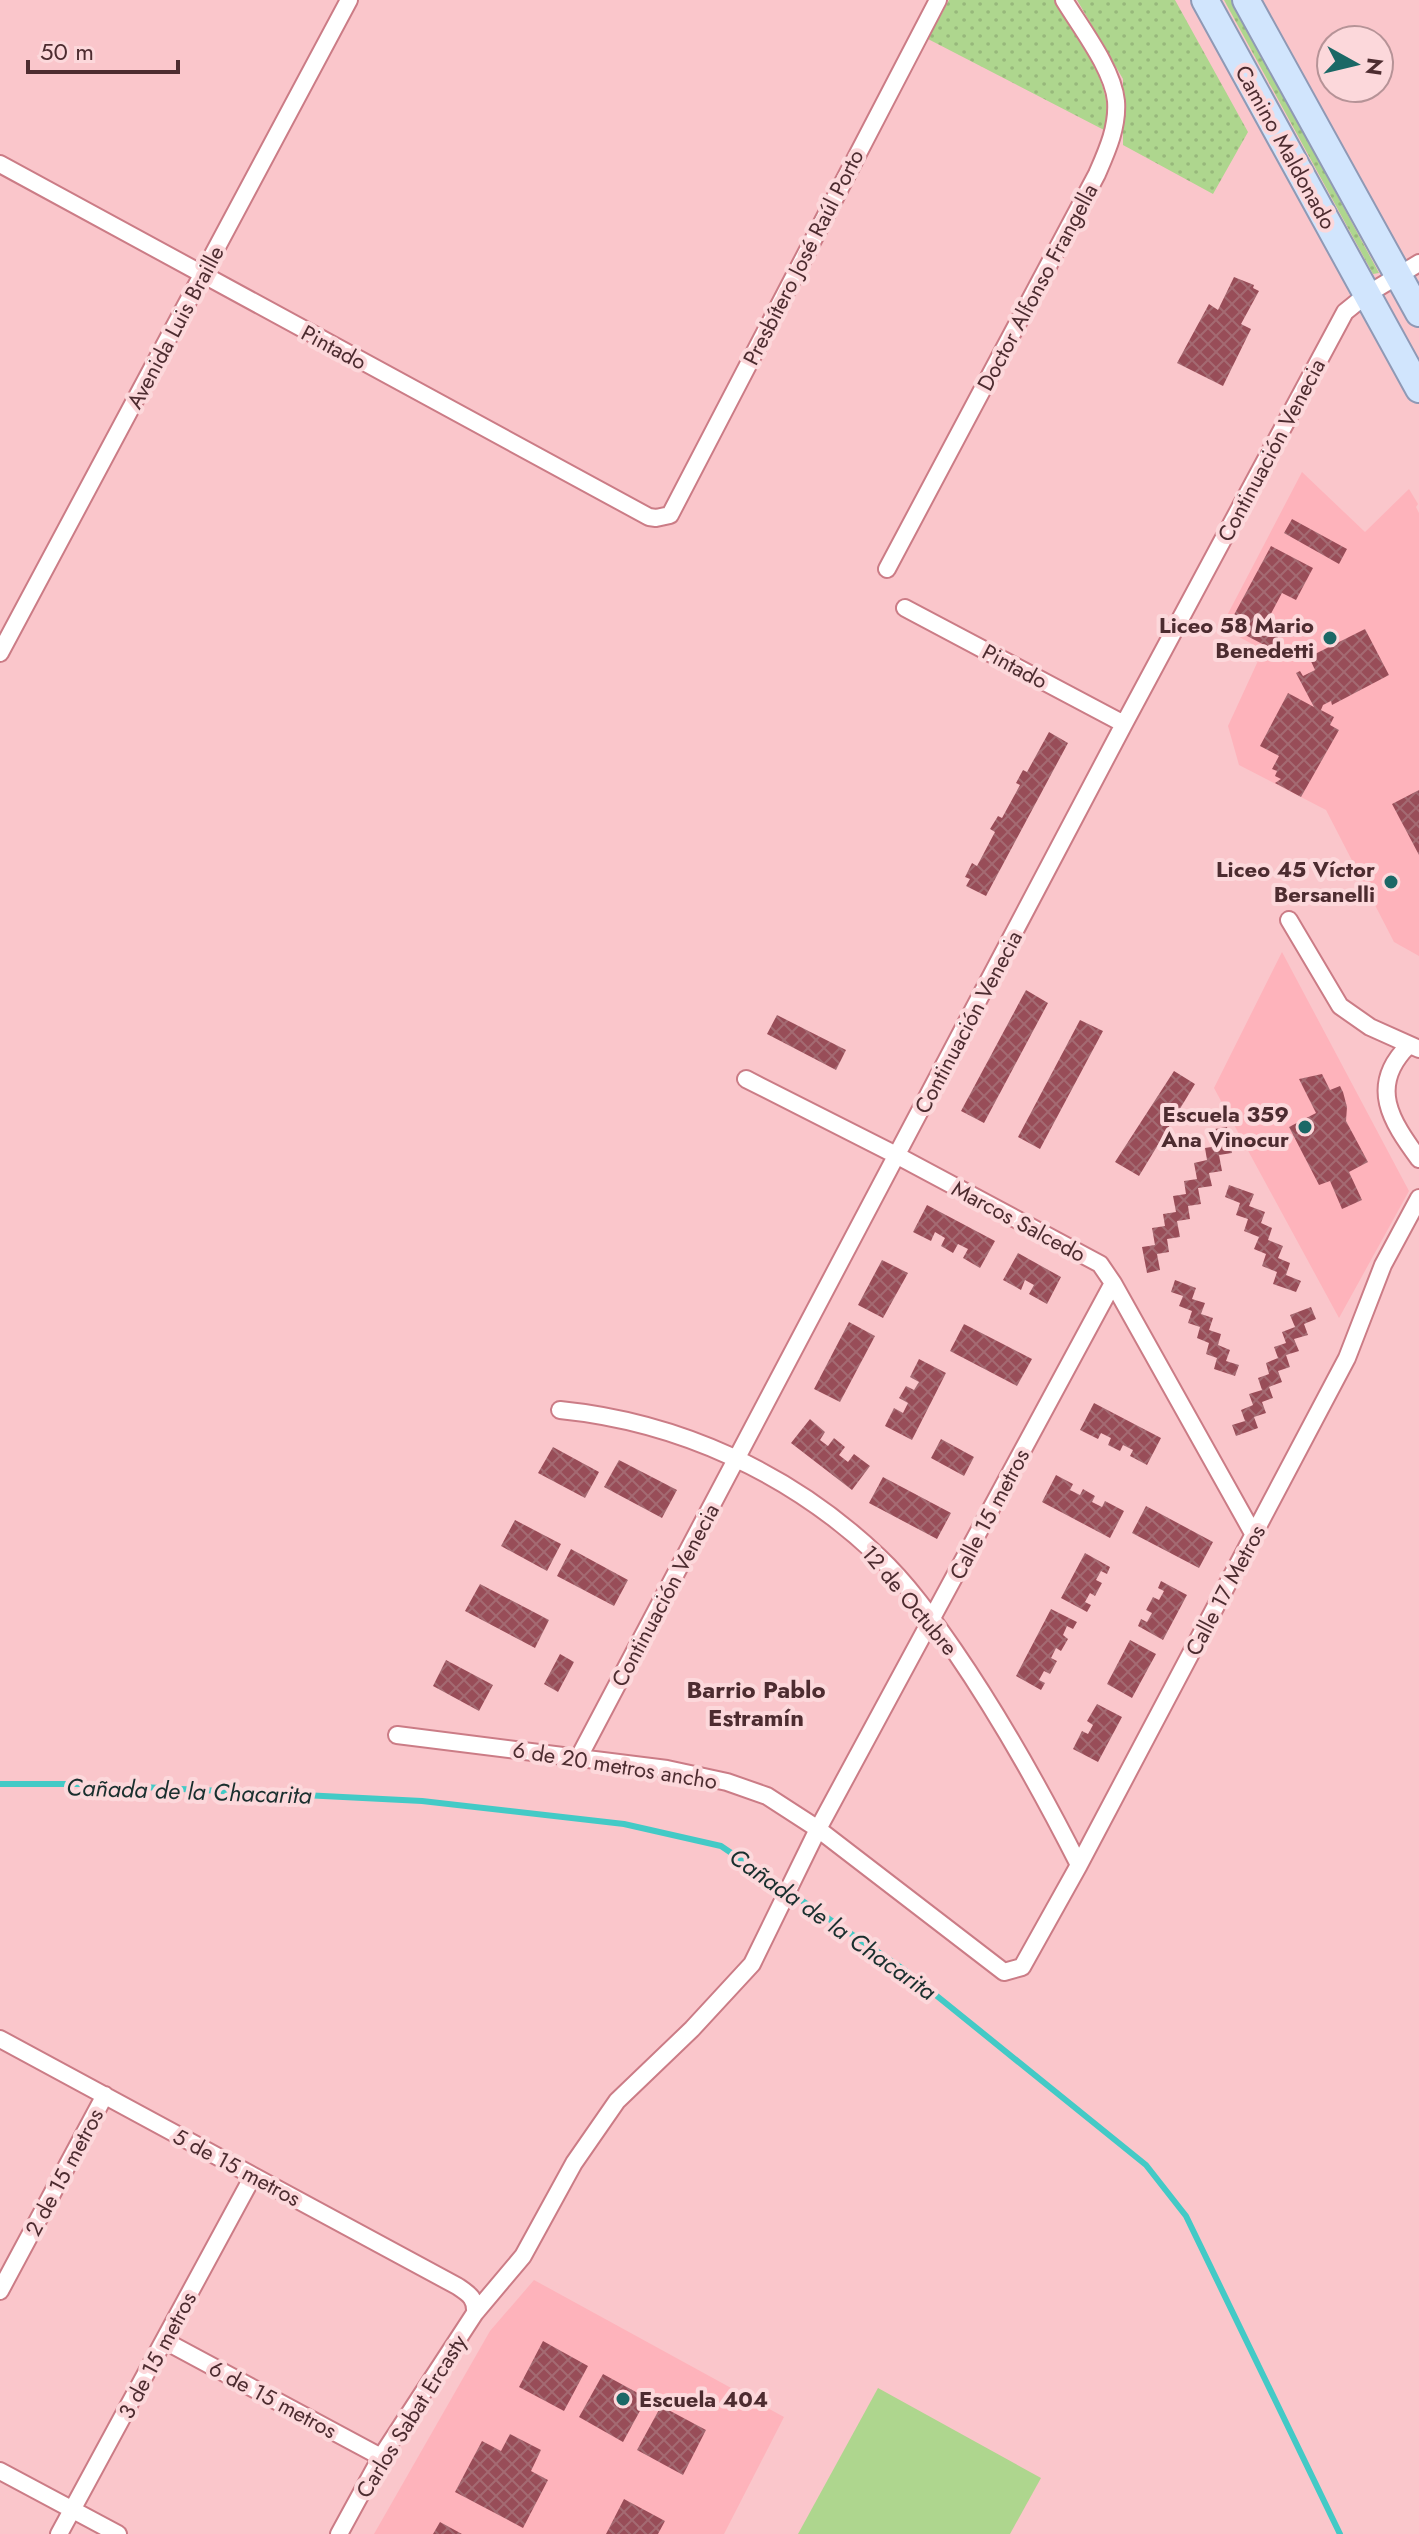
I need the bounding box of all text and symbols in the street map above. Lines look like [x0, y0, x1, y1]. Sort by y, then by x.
scale bar [28, 24, 178, 74]
north arrow [1315, 24, 1395, 104]
text: 50 m [40, 34, 94, 69]
text: N [1358, 56, 1392, 78]
street label: Camino Maldonado [1228, 59, 1344, 235]
street label: Presbítero José Raúl Porto [735, 144, 871, 370]
street label: Doctor Alfonso Frangella [969, 178, 1105, 396]
street label: Avenida Luis Braille [118, 240, 232, 414]
street label: Pintado [296, 317, 372, 377]
street label: Continuación Venecia [1209, 353, 1333, 547]
place label: Liceo 58 Mario Benedetti [1159, 609, 1314, 666]
marker: Liceo 58 Mario Benedetti [1321, 629, 1339, 647]
street label: Pintado [977, 636, 1053, 696]
place label: Liceo 45 Víctor Bersanelli [1216, 853, 1375, 910]
marker: Liceo 45 Víctor Bersanelli [1382, 873, 1400, 891]
street label: Continuación Venecia [906, 925, 1030, 1119]
place label: Escuela 359 Ana Vinocur [1160, 1098, 1289, 1155]
marker: Escuela 359 Ana Vinocur [1296, 1118, 1314, 1136]
street label: Marcos Salcedo [946, 1172, 1092, 1270]
street label: Calle 15 metros [941, 1443, 1037, 1585]
street label: Continuación Venecia [603, 1498, 727, 1692]
street label: Calle 17 Metros [1177, 1519, 1273, 1661]
street label: 12 de Octubre [854, 1538, 966, 1662]
district label: Barrio Pablo Estramín [686, 1672, 826, 1735]
street label: 6 de 20 metros ancho [510, 1733, 720, 1797]
water label: Cañada de la Chacarita [66, 1769, 312, 1813]
water label: Cañada de la Chacarita [722, 1839, 944, 2009]
street label: 2 de 15 metros [17, 2102, 111, 2241]
street label: 5 de 15 metros [168, 2120, 307, 2214]
street label: 3 de 15 metros [110, 2286, 204, 2424]
street label: Carlos Sabat Ercasty [348, 2328, 474, 2504]
street label: 6 de 15 metros [203, 2352, 343, 2446]
place label: Escuela 404 [639, 2383, 768, 2415]
marker: Escuela 404 [614, 2390, 632, 2408]

